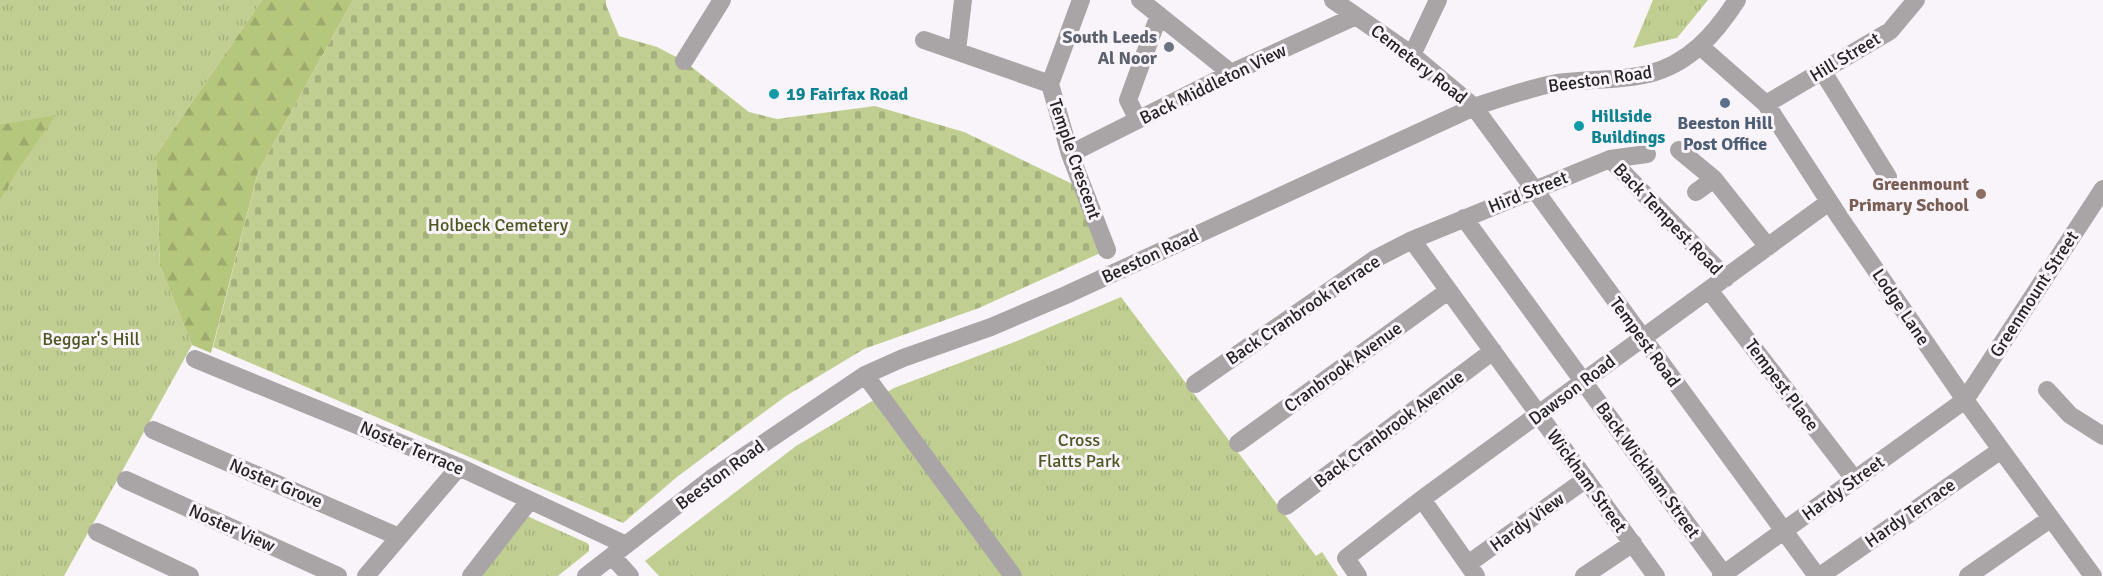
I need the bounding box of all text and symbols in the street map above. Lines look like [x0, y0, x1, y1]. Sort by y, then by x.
street label: Cemetery Road [1366, 20, 1472, 108]
place label: South Leeds Al Noor [1062, 26, 1158, 69]
street label: Hill Street [1806, 27, 1884, 87]
street label: Back Middleton View [1136, 39, 1290, 129]
marker: South Leeds Al Noor [1162, 40, 1176, 54]
street label: Beeston Road [1547, 61, 1653, 97]
place label: 19 Fairfax Road [786, 83, 909, 105]
marker: 19 Fairfax Road [767, 87, 781, 101]
street label: Temple Crescent [1044, 96, 1106, 222]
marker: Beeston Hill Post Office [1718, 96, 1732, 110]
place label: Hillside Buildings [1591, 105, 1665, 148]
place label: Beeston Hill Post Office [1677, 112, 1773, 155]
marker: Hillside Buildings [1572, 119, 1586, 133]
street label: Back Tempest Road [1609, 158, 1727, 280]
street label: Hird Street [1485, 166, 1571, 218]
place label: Greenmount Primary School [1849, 173, 1969, 216]
marker: Greenmount Primary School [1974, 187, 1988, 201]
park label: Holbeck Cemetery [428, 214, 569, 236]
street label: Beeston Road [1098, 224, 1202, 288]
street label: Greenmount Street [1985, 227, 2083, 361]
street label: Back Cranbrook Terrace [1222, 250, 1384, 370]
street label: Lodge Lane [1867, 265, 1935, 349]
street label: Tempest Road [1605, 293, 1685, 391]
street label: Cranbrook Avenue [1280, 317, 1406, 417]
park label: Beggar's Hill [42, 328, 140, 350]
street label: Tempest Place [1740, 335, 1824, 435]
street label: Dawson Road [1524, 350, 1620, 430]
street label: Back Cranbrook Avenue [1310, 366, 1468, 492]
street label: Back Wickham Street [1591, 397, 1705, 543]
street label: Noster Terrace [357, 416, 467, 480]
street label: Wickham Street [1542, 425, 1632, 537]
park label: Cross Flatts Park [1038, 429, 1120, 472]
street label: Beeston Road [671, 435, 769, 515]
street label: Hardy Street [1797, 451, 1889, 525]
street label: Noster Grove [226, 453, 326, 513]
street label: Hardy Terrace [1860, 474, 1960, 552]
street label: Hardy View [1485, 488, 1569, 556]
street label: Noster View [185, 499, 279, 557]

